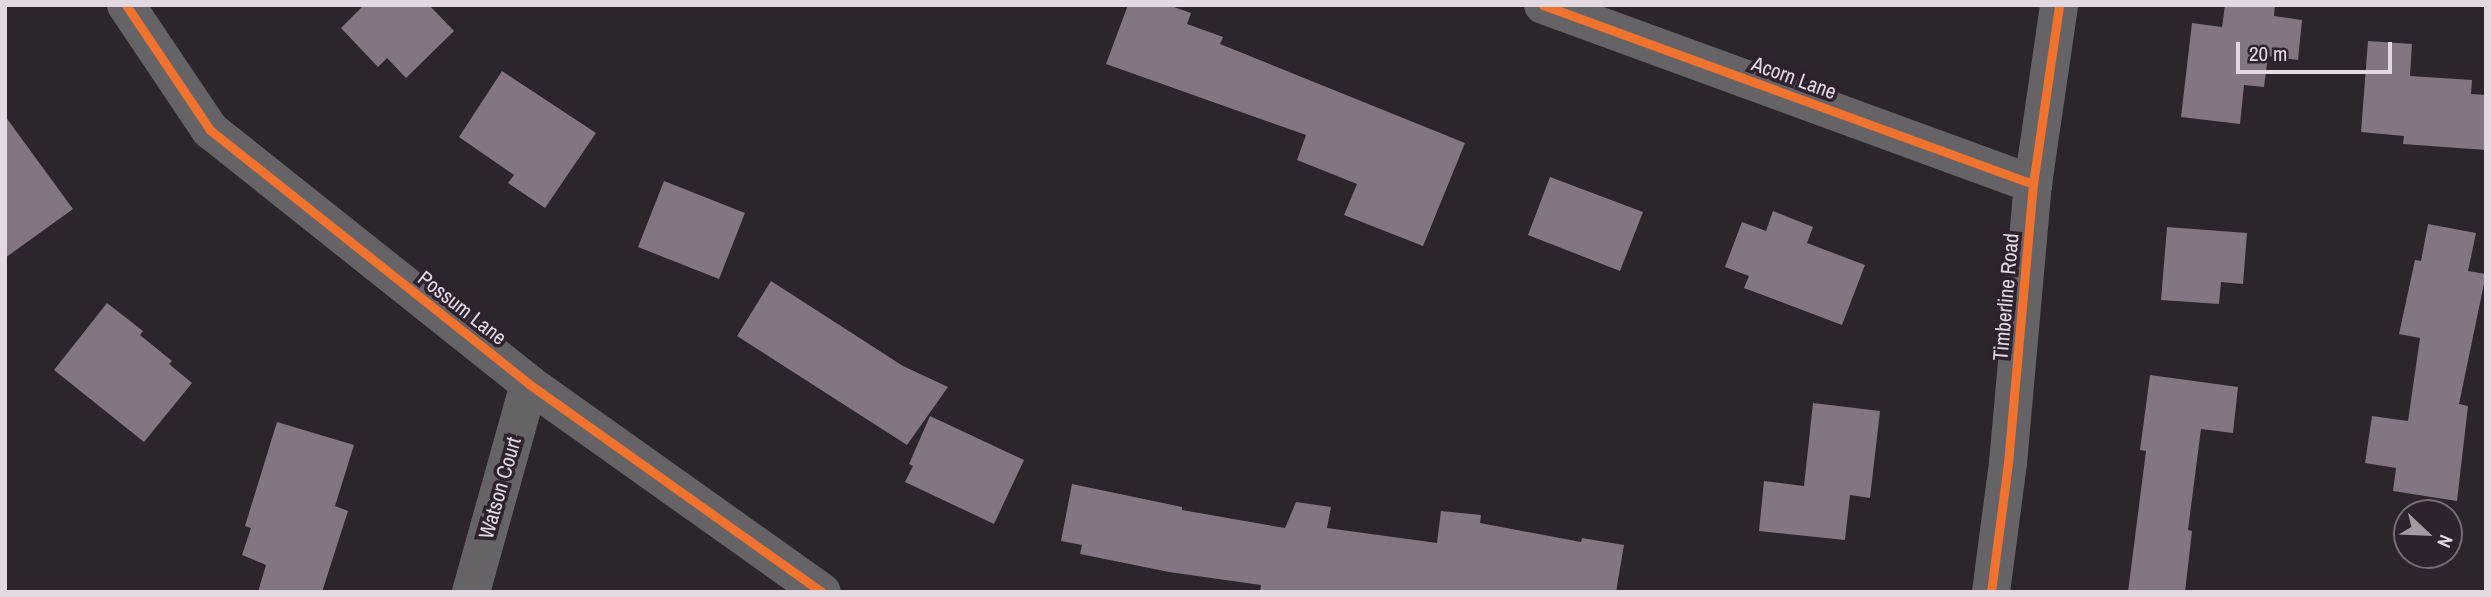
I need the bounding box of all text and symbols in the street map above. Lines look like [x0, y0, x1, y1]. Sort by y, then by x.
scale bar [2239, 28, 2395, 72]
text: 20 m [2249, 39, 2287, 68]
street label: Acorn Lane [1748, 51, 1840, 105]
street label: Timberline Road [1988, 232, 2024, 362]
street label: Possum Lane [413, 266, 511, 350]
street label: Watson Court [473, 434, 527, 542]
north arrow [2393, 499, 2463, 569]
text: N [2431, 531, 2460, 552]

